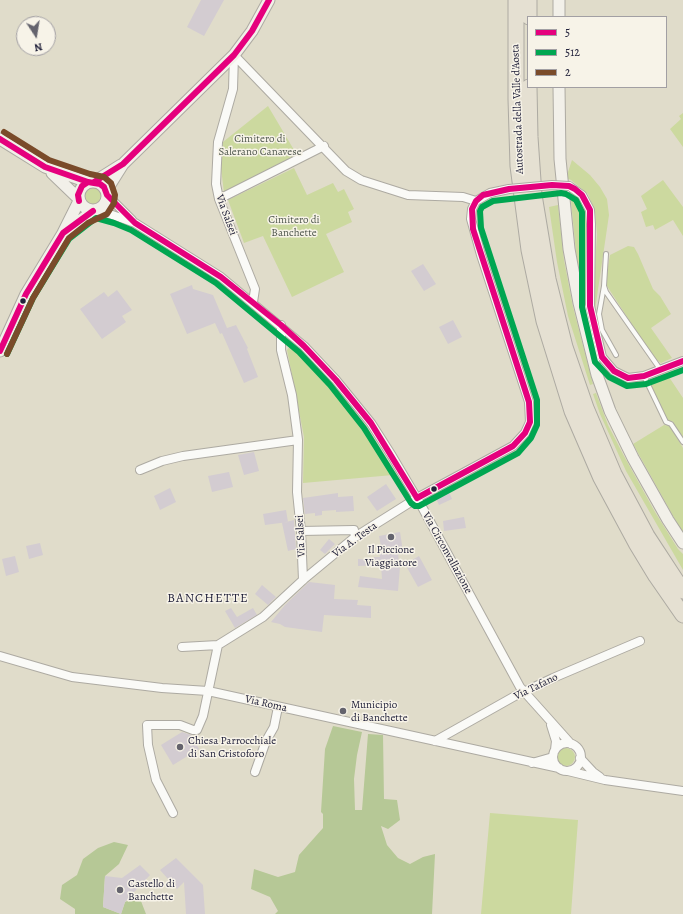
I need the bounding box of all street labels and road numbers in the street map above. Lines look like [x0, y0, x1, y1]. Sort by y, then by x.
street label: Autostrada della Valle d'Aosta [509, 44, 527, 174]
street label: Via Salsei [213, 193, 239, 237]
street label: Via Circonvallazione [419, 510, 475, 596]
street label: Via Salsei [293, 514, 309, 558]
street label: Via A. Testa [330, 519, 380, 561]
street label: Via Tafano [512, 671, 560, 703]
street label: Via Roma [244, 693, 288, 715]

